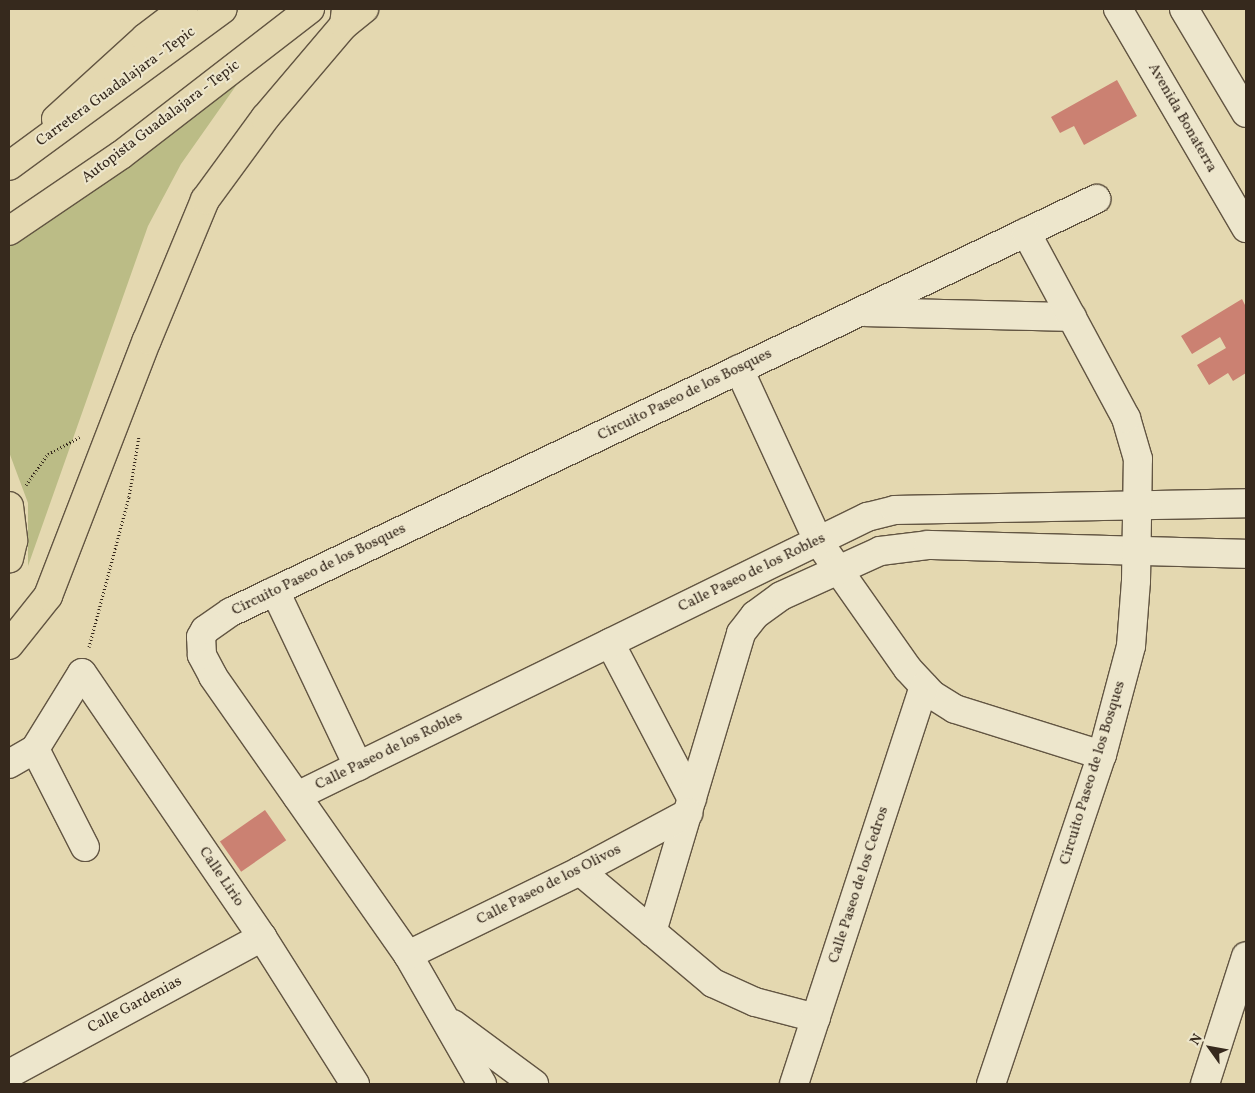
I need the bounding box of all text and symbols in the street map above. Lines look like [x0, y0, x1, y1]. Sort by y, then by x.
street label: Carretera Guadalajara - Tepic [33, 23, 199, 151]
street label: Autopista Guadalajara - Tepic [78, 56, 244, 188]
street label: Avenida Bonaterra [1144, 60, 1220, 176]
street label: Circuito Paseo de los Bosques [595, 345, 775, 445]
street label: Circuito Paseo de los Bosques [229, 520, 409, 620]
street label: Calle Paseo de los Robles [676, 530, 828, 616]
street label: Circuito Paseo de los Bosques [1056, 679, 1130, 867]
street label: Calle Paseo de los Robles [313, 708, 465, 794]
street label: Calle Paseo de los Cedros [825, 804, 893, 966]
street label: Calle Paseo de los Olivos [474, 841, 624, 929]
street label: Calle Lirio [195, 844, 247, 910]
street label: Calle Gardenias [85, 973, 185, 1037]
north arrow [1185, 1023, 1235, 1073]
text: N [1186, 1030, 1208, 1049]

